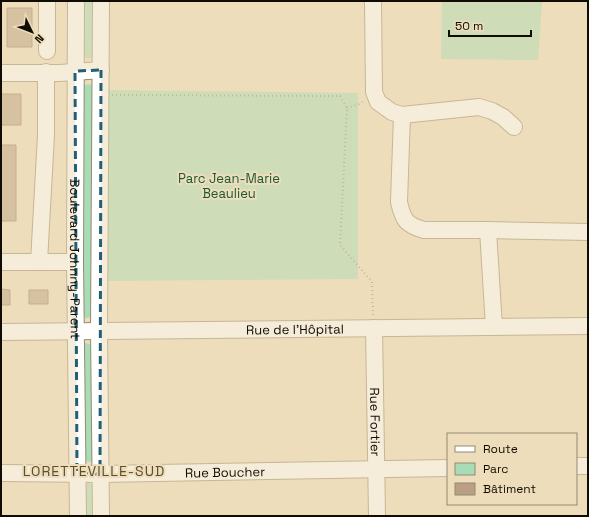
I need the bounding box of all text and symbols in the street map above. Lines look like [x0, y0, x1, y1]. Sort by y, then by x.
north arrow [12, 12, 52, 52]
scale bar [449, 12, 531, 38]
text: 50 m [455, 18, 483, 34]
text: N [32, 31, 47, 46]
park label: Parc Jean-Marie Beaulieu [178, 170, 280, 202]
street label: Boulevard Johnny-Parent [66, 179, 84, 339]
street label: Rue de l'Hôpital [246, 320, 344, 338]
street label: Rue Fortier [366, 387, 385, 457]
legend [447, 433, 577, 505]
text: Route [483, 441, 518, 457]
text: Parc [483, 461, 508, 477]
district label: LORETTEVILLE-SUD [23, 462, 165, 480]
street label: Rue Boucher [185, 463, 265, 481]
text: Bâtiment [483, 481, 536, 497]

